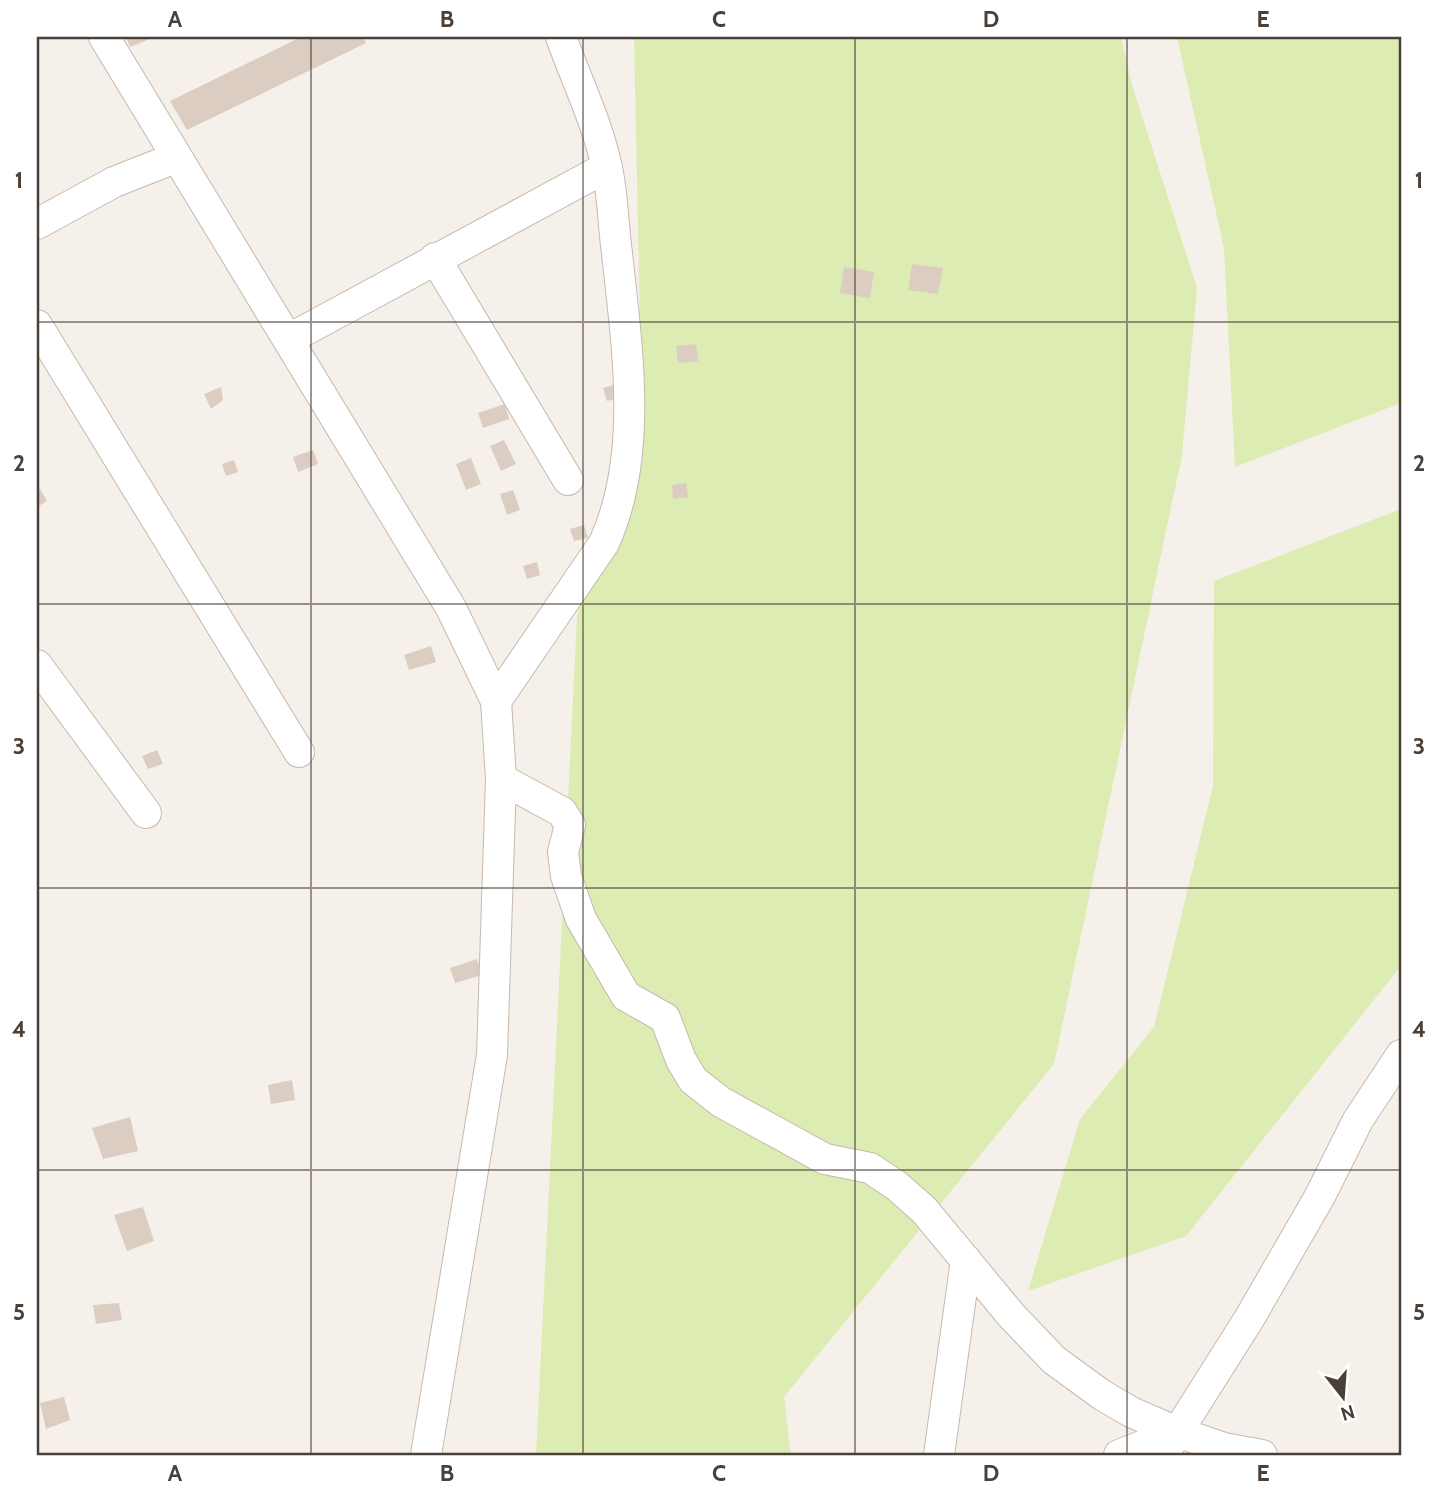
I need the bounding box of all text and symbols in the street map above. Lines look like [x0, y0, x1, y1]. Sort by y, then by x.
text: A [168, 5, 183, 33]
text: B [440, 5, 454, 33]
text: C [712, 5, 726, 33]
text: D [983, 5, 999, 33]
text: E [1256, 5, 1270, 33]
text: 1 [15, 166, 23, 194]
text: 1 [1415, 166, 1423, 194]
text: 2 [13, 449, 25, 477]
text: 2 [1413, 449, 1425, 477]
text: 3 [13, 732, 25, 760]
text: 3 [1413, 732, 1425, 760]
text: 4 [12, 1015, 26, 1043]
text: 4 [1412, 1015, 1426, 1043]
text: 5 [13, 1298, 25, 1326]
text: 5 [1413, 1298, 1425, 1326]
north arrow [1308, 1362, 1378, 1432]
text: N [1338, 1400, 1358, 1426]
text: A [168, 1459, 183, 1487]
text: B [440, 1459, 454, 1487]
text: C [712, 1459, 726, 1487]
text: D [983, 1459, 999, 1487]
text: E [1256, 1459, 1270, 1487]

